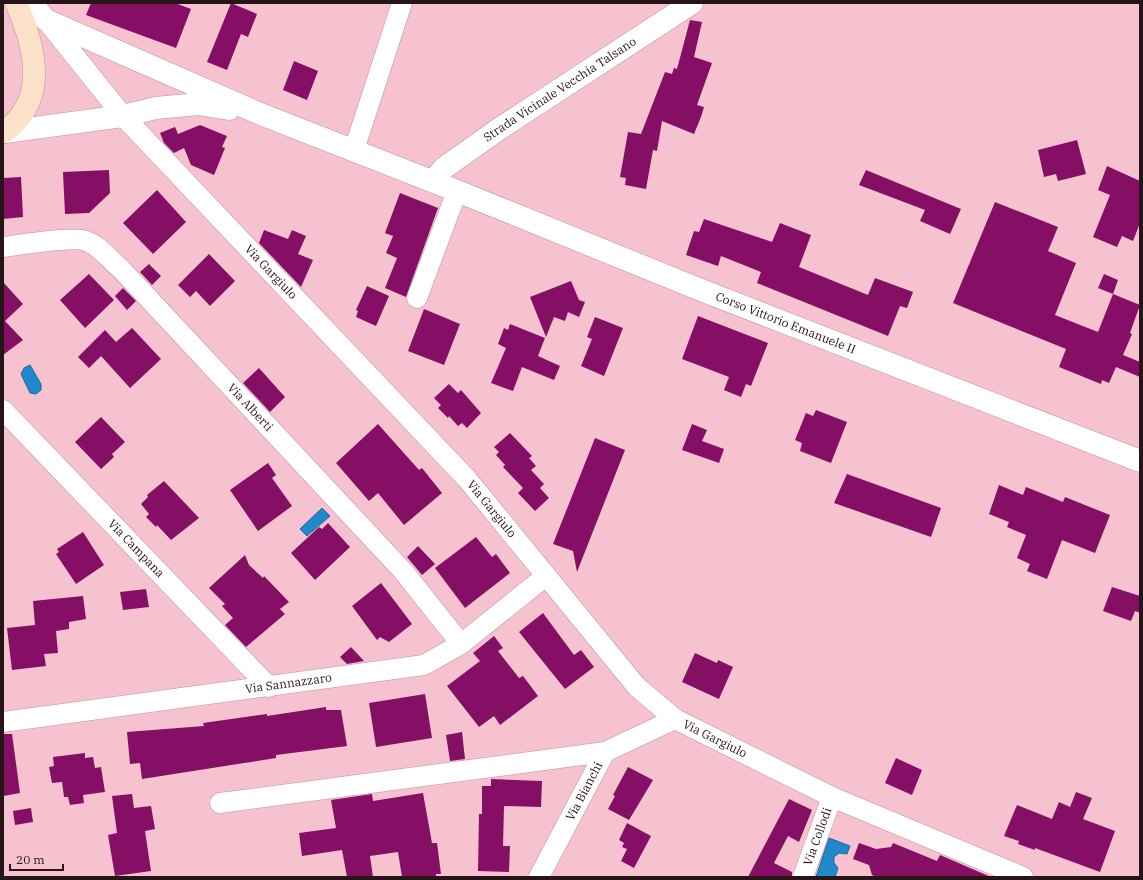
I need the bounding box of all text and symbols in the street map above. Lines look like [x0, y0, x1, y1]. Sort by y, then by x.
street label: Strada Vicinale Vecchia Talsano [480, 33, 639, 145]
street label: Via Gargiulo [242, 241, 301, 302]
street label: Corso Vittorio Emanuele II [714, 288, 858, 357]
street label: Via Alberti [225, 380, 277, 434]
street label: Via Gargiulo [464, 477, 520, 541]
street label: Via Campana [105, 516, 168, 581]
street label: Via Sannazzaro [244, 670, 333, 696]
street label: Via Gargiulo [681, 716, 750, 761]
street label: Via Bianchi [562, 759, 606, 823]
street label: Via Collodi [800, 805, 835, 867]
scale bar [10, 846, 63, 872]
text: 20 m [16, 852, 45, 867]

